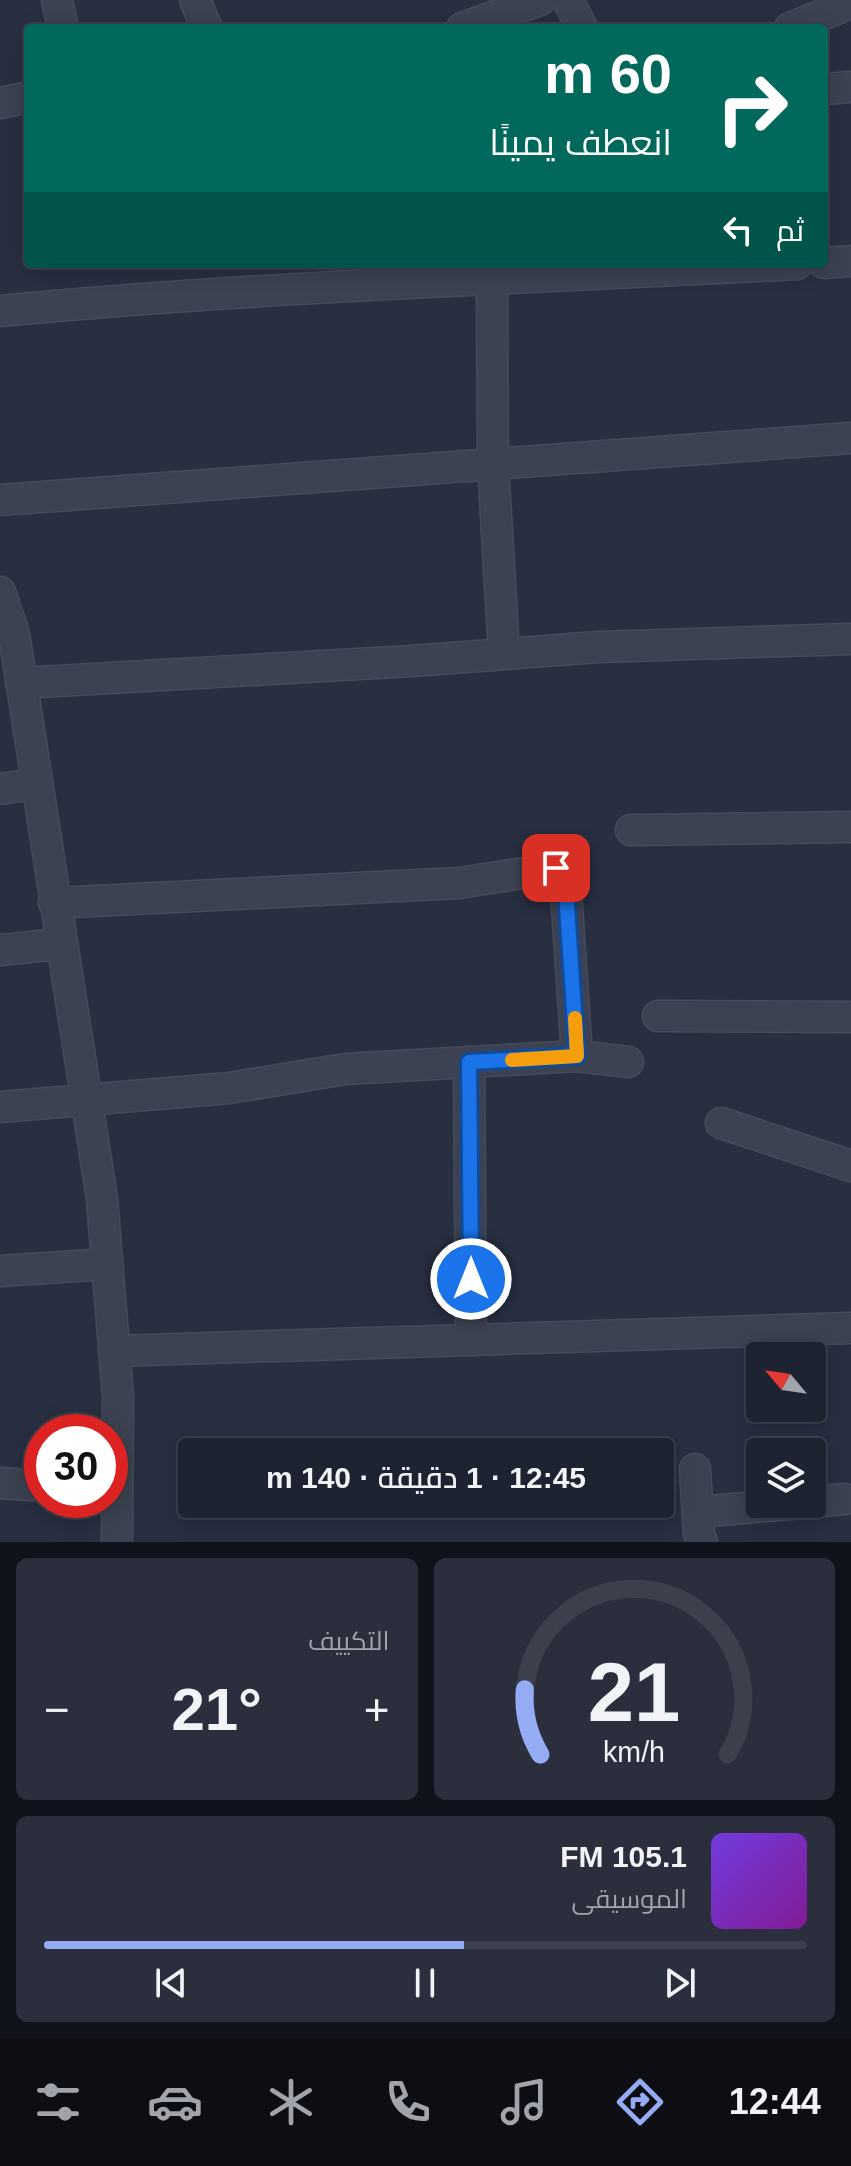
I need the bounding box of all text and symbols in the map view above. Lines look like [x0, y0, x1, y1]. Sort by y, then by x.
text: 60 m [544, 42, 672, 105]
icon: right [700, 56, 804, 160]
text: انعطف يمينًا [489, 122, 672, 163]
icon: left [716, 208, 760, 252]
text: ثم [776, 214, 804, 247]
pin [522, 834, 590, 902]
icon: arrive [534, 846, 578, 890]
position arrow [429, 1237, 513, 1321]
north arrow [746, 1342, 826, 1422]
map controls [746, 1342, 826, 1518]
speed limit sign: 30 [24, 1414, 128, 1518]
button: layers [746, 1438, 826, 1518]
text: 12:45 · 1 دقيقة · 140 m [266, 1461, 586, 1494]
text: التكييف [308, 1626, 390, 1656]
text: 21 [588, 1646, 681, 1739]
text: 21° [171, 1676, 262, 1743]
text: − [44, 1685, 70, 1734]
text: + [364, 1685, 389, 1734]
text: km/h [603, 1736, 665, 1768]
text: 105.1 FM [560, 1840, 687, 1873]
text: الموسيقى [572, 1884, 687, 1914]
icon: previous [149, 1961, 193, 2005]
icon: pause [403, 1961, 447, 2005]
icon: next [658, 1961, 702, 2005]
icon: filters [30, 2074, 86, 2130]
icon: car [147, 2074, 203, 2130]
icon: climate [263, 2074, 319, 2130]
icon: phone [380, 2074, 436, 2130]
icon: music [496, 2074, 552, 2130]
icon: directions [612, 2074, 668, 2130]
text: 12:44 [729, 2081, 821, 2122]

